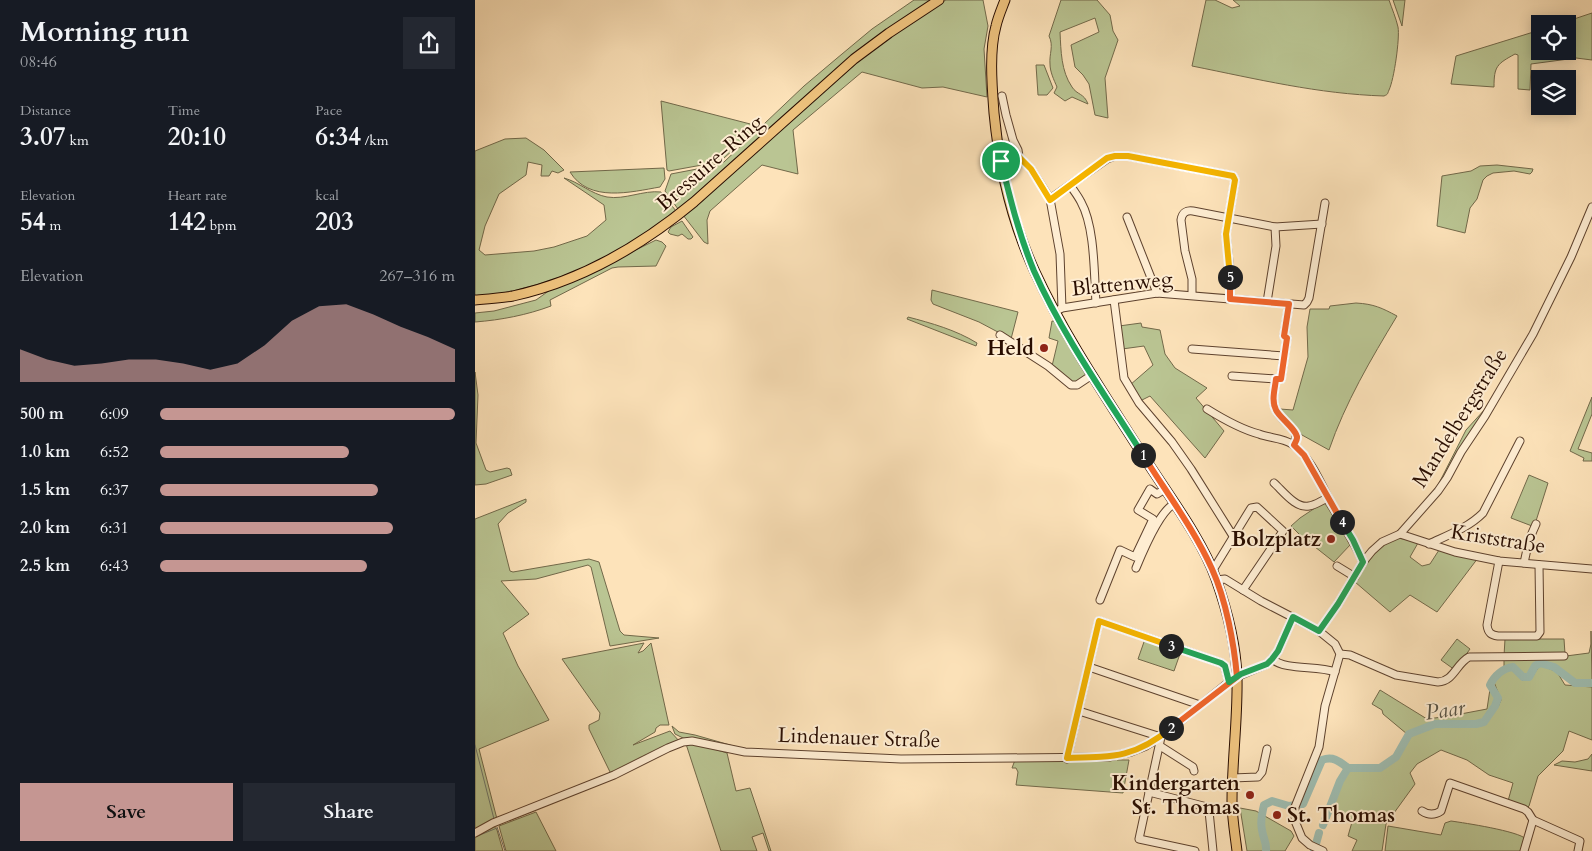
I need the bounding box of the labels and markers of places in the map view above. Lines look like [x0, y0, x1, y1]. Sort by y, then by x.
pin [980, 140, 1022, 182]
pin: 5 [1217, 264, 1243, 290]
place label: Held [987, 334, 1034, 363]
marker: Held [1038, 342, 1050, 354]
pin: 1 [1131, 442, 1155, 468]
pin: 4 [1329, 510, 1355, 534]
place label: Bolzplatz [1231, 525, 1322, 554]
marker: Bolzplatz [1325, 533, 1337, 545]
pin: 3 [1159, 634, 1183, 658]
pin: 2 [1159, 716, 1183, 740]
place label: Kindergarten St. Thomas [1112, 769, 1240, 822]
marker: Kindergarten St. Thomas [1244, 789, 1256, 801]
place label: St. Thomas [1287, 801, 1395, 830]
marker: St. Thomas [1271, 809, 1283, 821]

